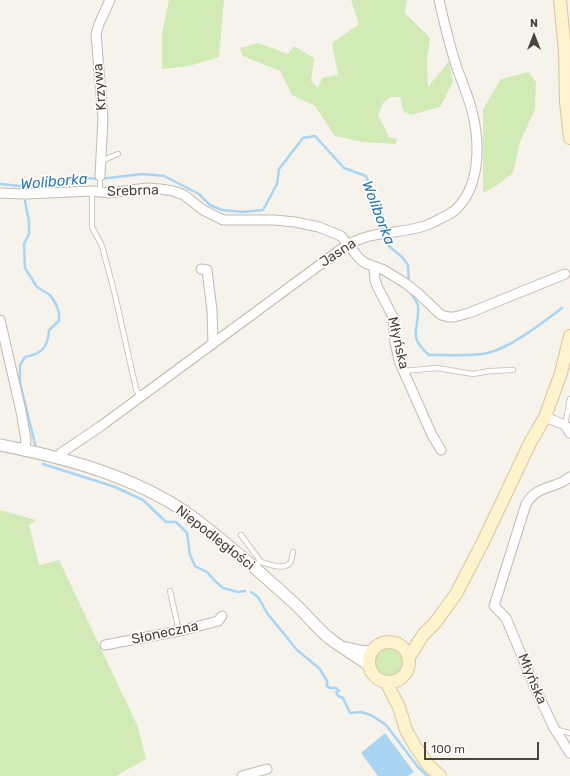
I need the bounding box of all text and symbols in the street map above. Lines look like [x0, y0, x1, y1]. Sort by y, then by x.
north arrow [514, 16, 554, 56]
text: N [530, 17, 538, 30]
street label: Krzywa [90, 63, 110, 111]
water label: Woliborka [20, 170, 88, 194]
water label: Woliborka [358, 178, 398, 248]
street label: Srebrna [107, 182, 159, 200]
street label: Jasna [317, 235, 359, 271]
street label: Młyńska [384, 315, 412, 371]
street label: Niepodległości [172, 502, 258, 574]
street label: Słoneczna [130, 618, 200, 648]
street label: Młyńska [514, 651, 550, 707]
scale bar [426, 734, 541, 760]
text: 100 m [431, 742, 465, 756]

